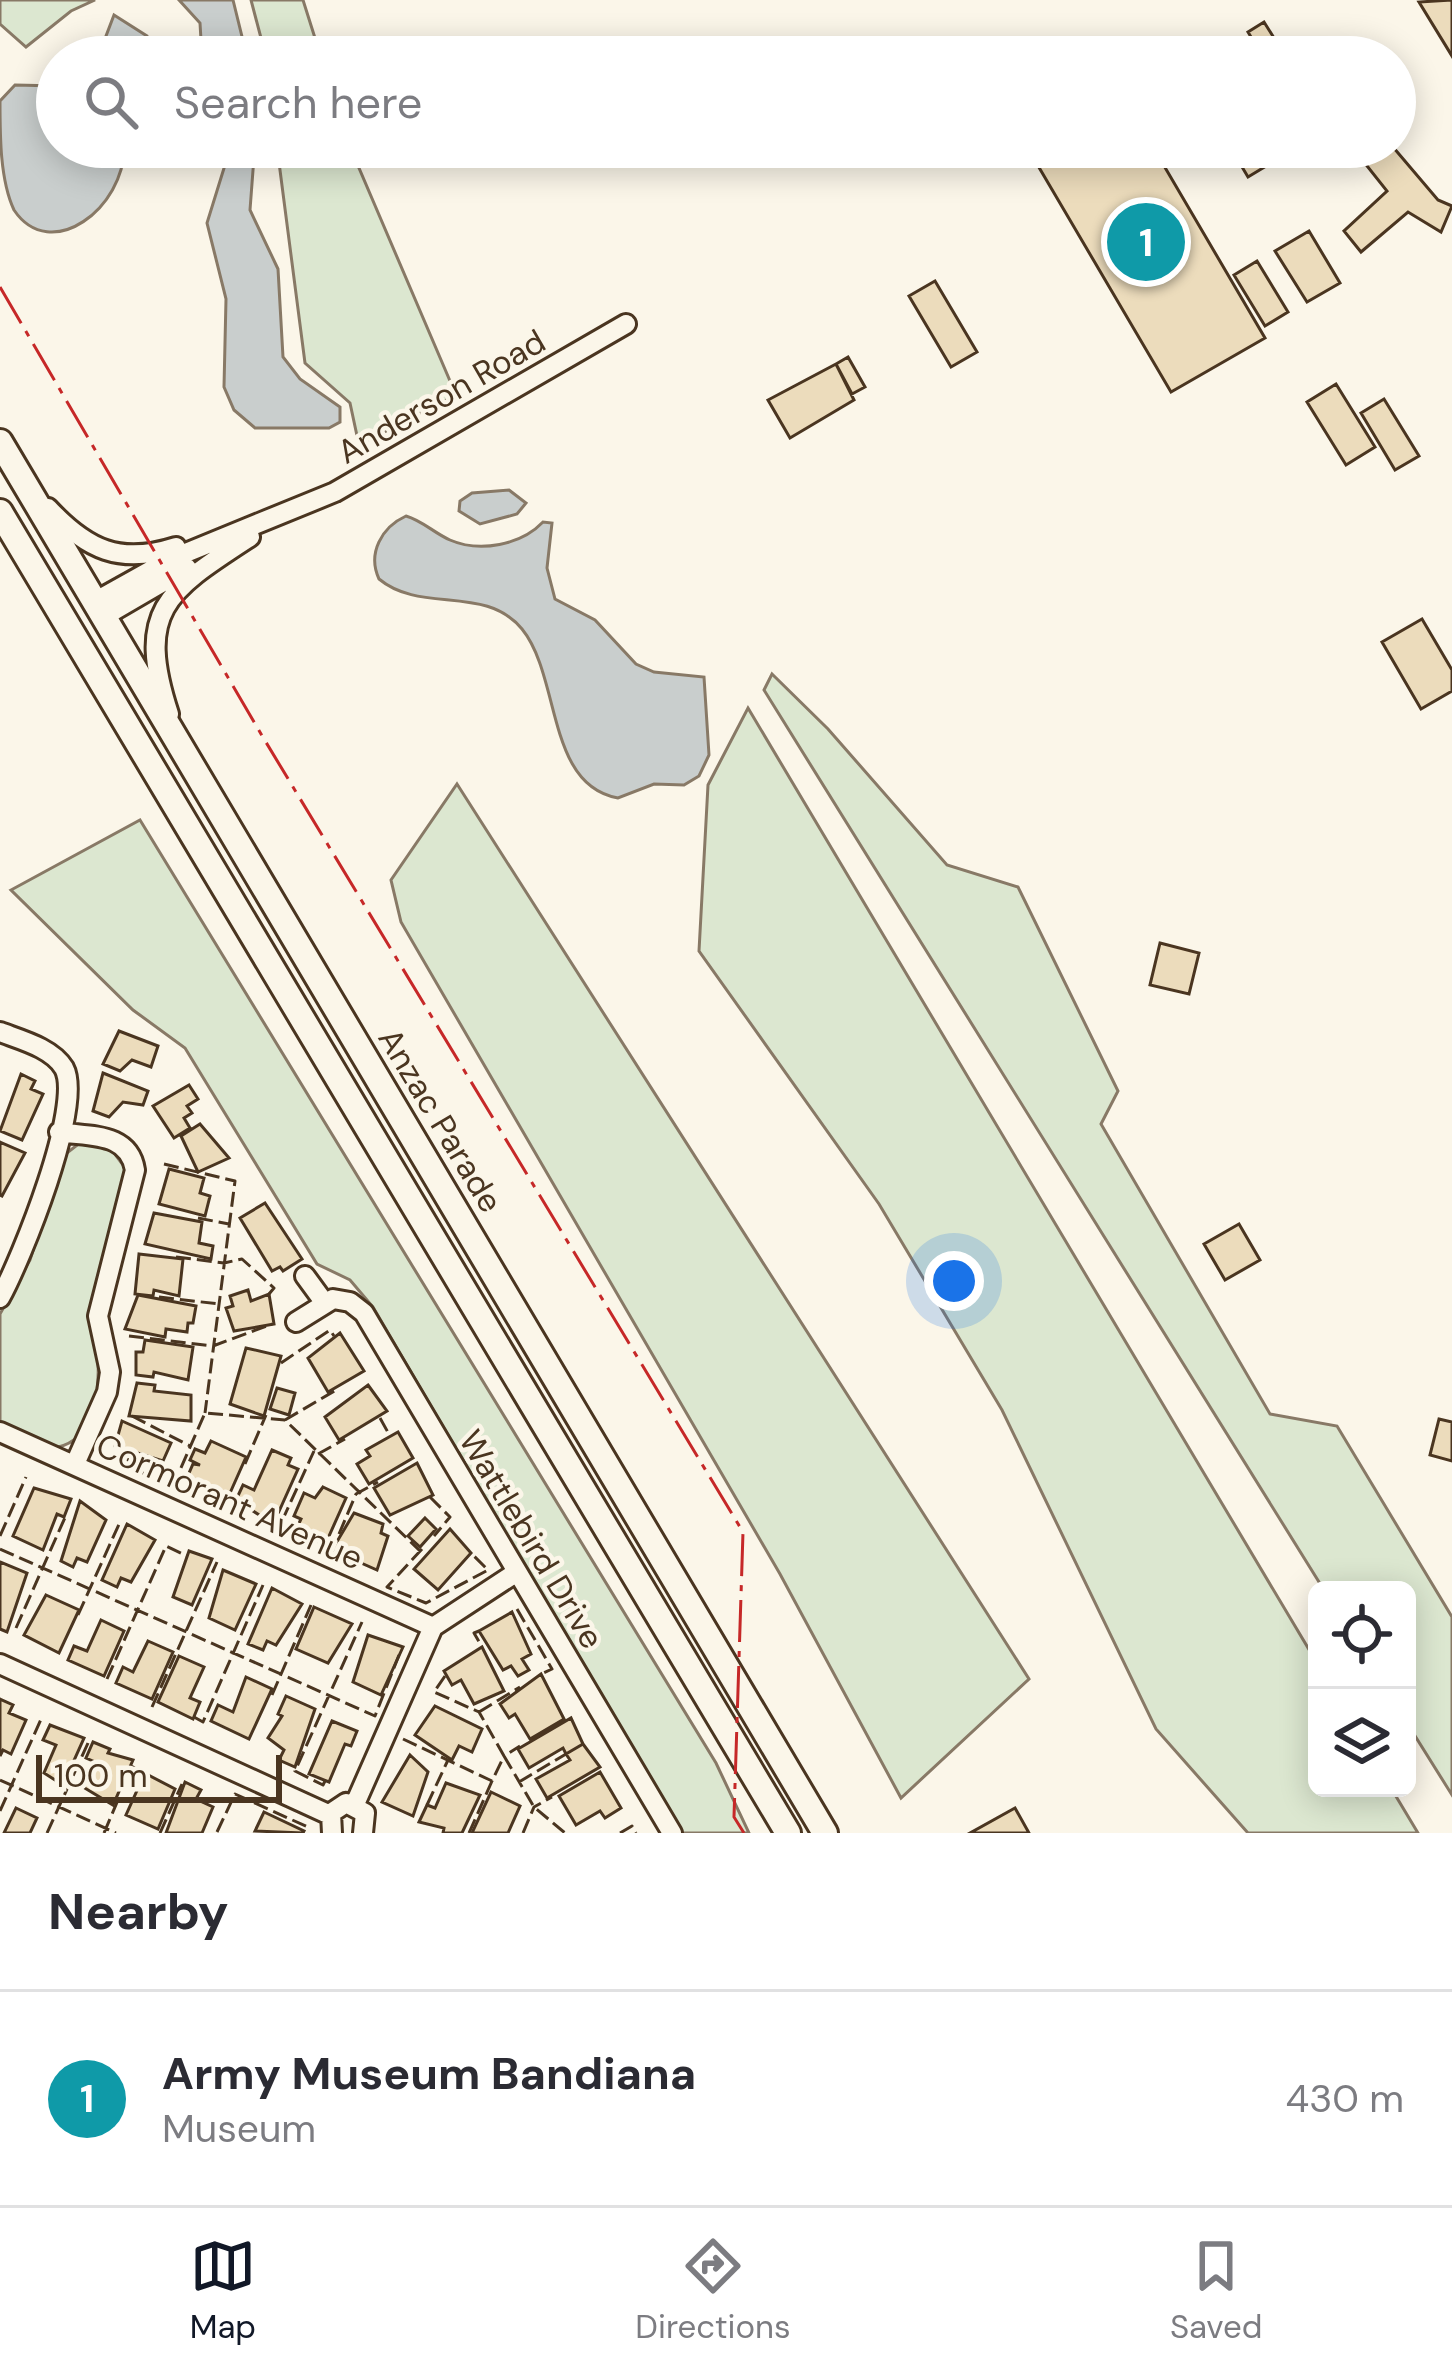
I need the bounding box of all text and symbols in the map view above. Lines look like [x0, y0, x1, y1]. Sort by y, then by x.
search box [36, 36, 1416, 168]
icon: search [78, 69, 144, 135]
text: Search here [174, 73, 422, 132]
pin: 1 [1107, 197, 1185, 287]
street label: Anderson Road [330, 320, 553, 473]
street label: Anzac Parade [369, 1020, 512, 1220]
your location [924, 1251, 984, 1311]
street label: Wattlebird Drive [449, 1422, 614, 1656]
street label: Cormorant Avenue [90, 1423, 370, 1580]
map controls [1308, 1581, 1416, 1797]
button: locate [1308, 1581, 1416, 1689]
button: layers [1308, 1689, 1416, 1797]
scale bar [36, 1749, 282, 1802]
text: 100 m [54, 1754, 148, 1797]
text: Nearby [48, 1878, 229, 1945]
text: Army Museum Bandiana [162, 2044, 696, 2103]
text: 1 [80, 2073, 94, 2124]
text: 430 m [1285, 2073, 1404, 2124]
text: Museum [162, 2103, 316, 2154]
tab: Map [190, 2233, 256, 2348]
tab: Directions [635, 2233, 791, 2348]
tab: Saved [1170, 2233, 1262, 2348]

